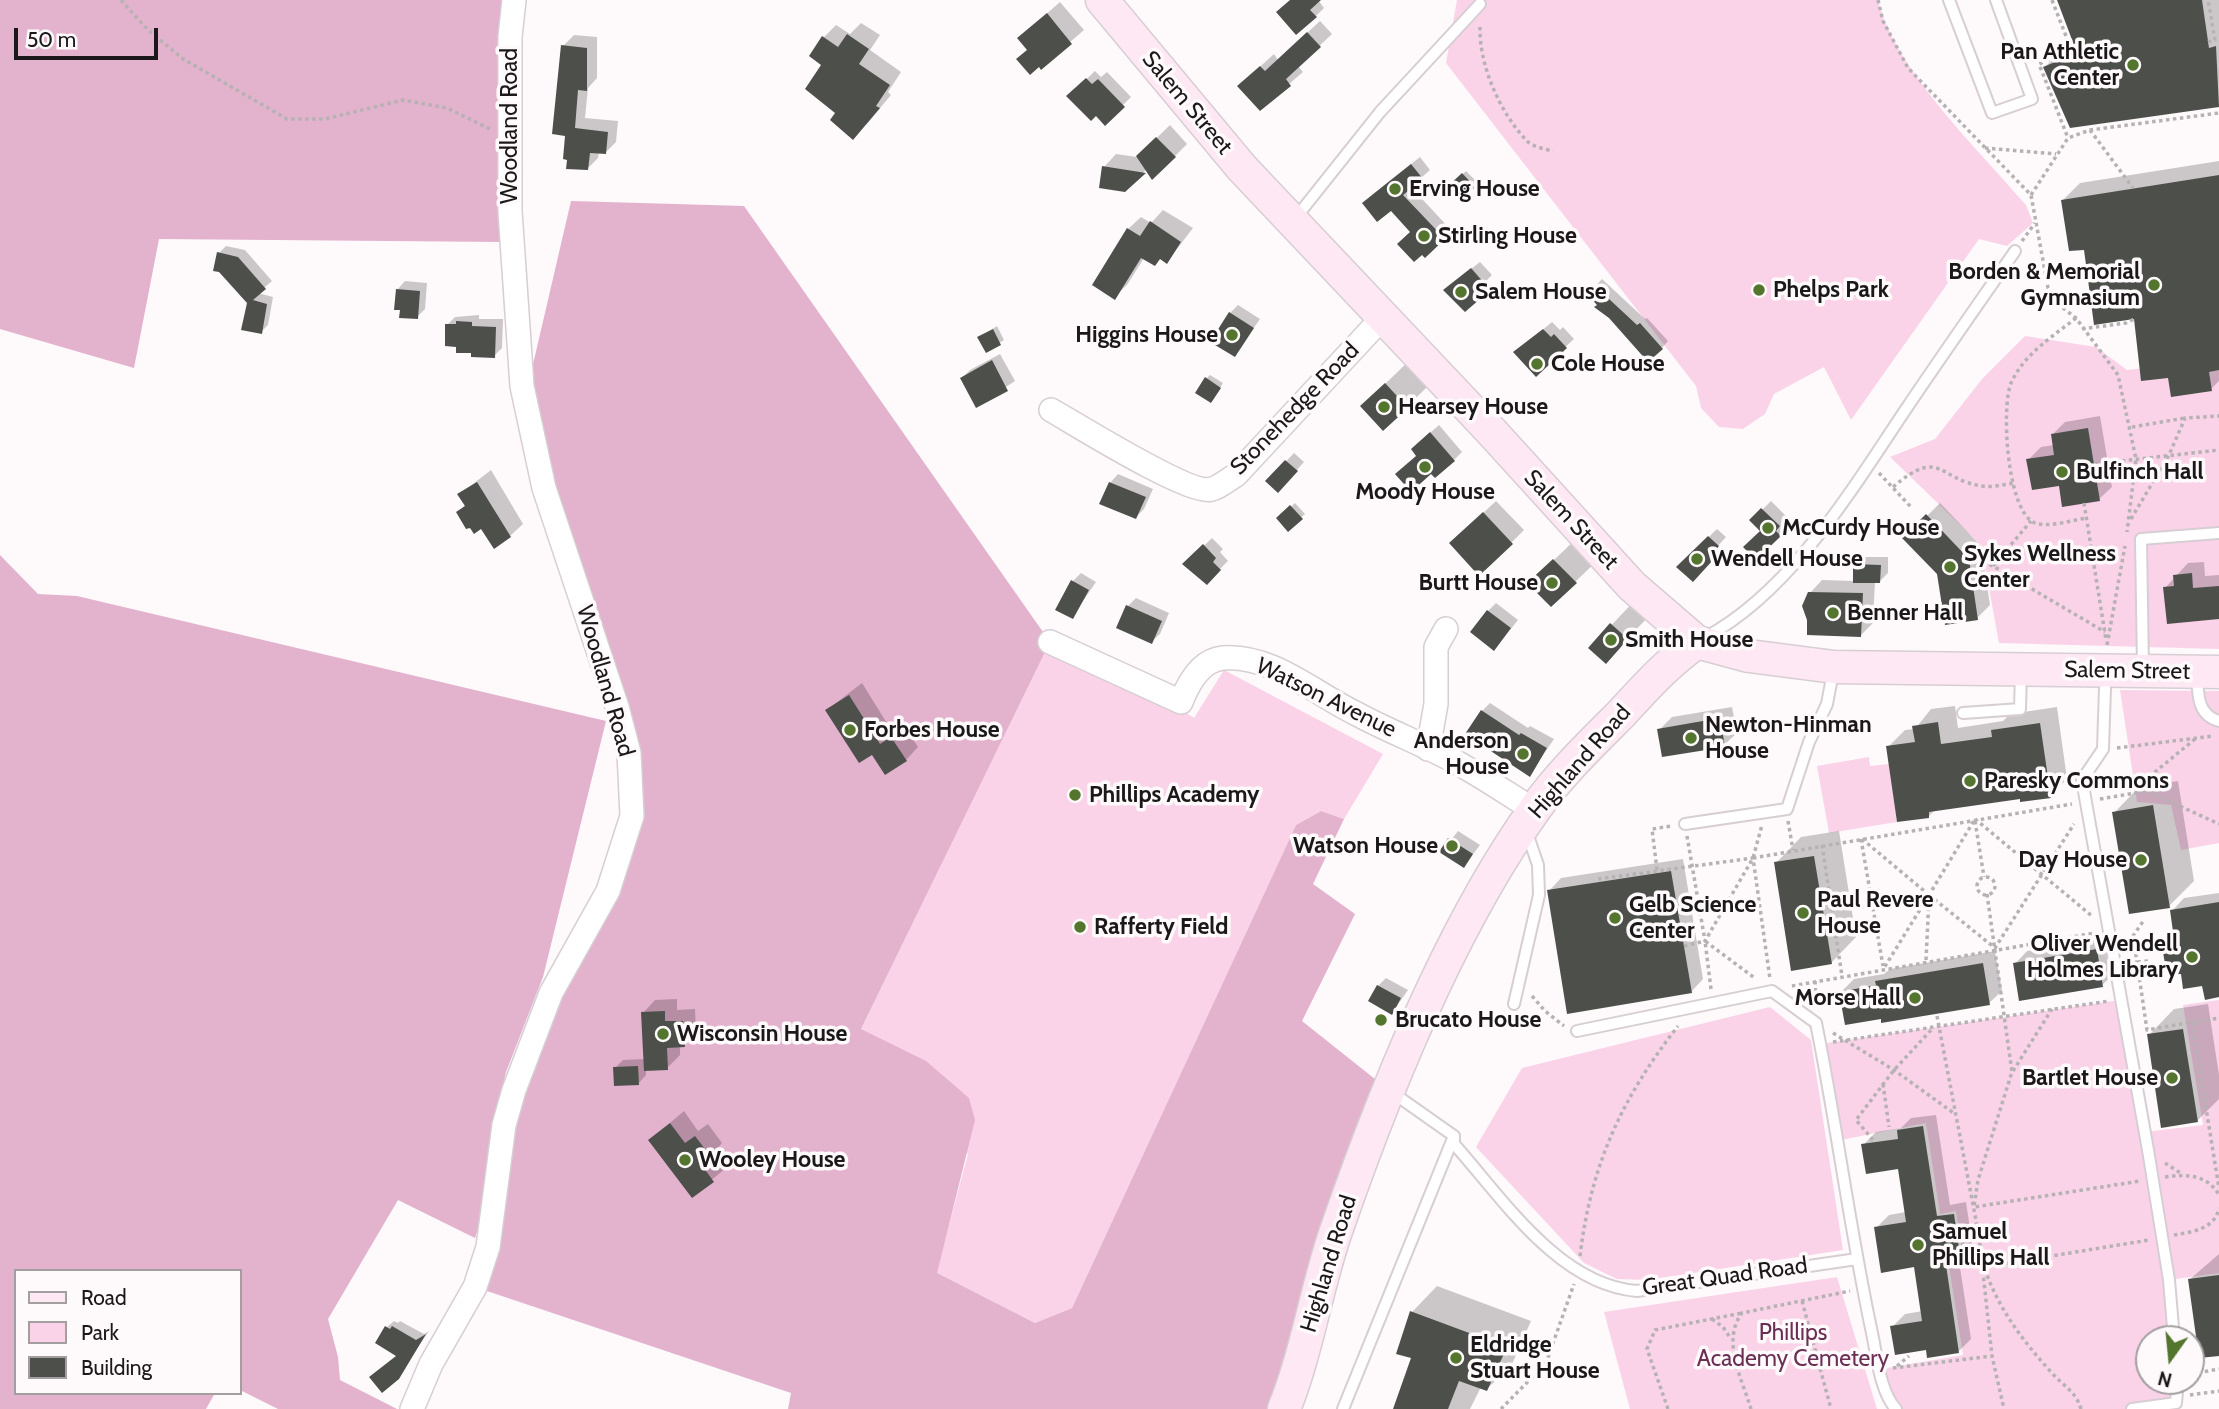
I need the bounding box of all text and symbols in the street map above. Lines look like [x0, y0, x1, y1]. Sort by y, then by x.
scale bar [18, 14, 161, 58]
text: 50 m [27, 27, 76, 52]
place label: Pan Athletic Center [2000, 38, 2119, 92]
street label: Salem Street [1136, 46, 1238, 160]
street label: Woodland Road [496, 48, 524, 204]
marker: Pan Athletic Center [2125, 57, 2141, 73]
place label: Erving House [1409, 175, 1540, 203]
marker: Erving House [1387, 181, 1403, 197]
place label: Stirling House [1438, 222, 1577, 250]
marker: Stirling House [1416, 228, 1432, 244]
place label: Borden & Memorial Gymnasium [1948, 258, 2140, 312]
place label: Phelps Park [1773, 276, 1889, 304]
marker: Borden & Memorial Gymnasium [2146, 277, 2162, 293]
place label: Salem House [1475, 278, 1607, 306]
marker: Phelps Park [1751, 282, 1767, 298]
marker: Salem House [1453, 284, 1469, 300]
place label: Higgins House [1075, 321, 1218, 349]
marker: Higgins House [1224, 327, 1240, 343]
street label: Stonehedge Road [1225, 337, 1365, 481]
place label: Cole House [1551, 350, 1665, 378]
marker: Cole House [1529, 356, 1545, 372]
place label: Hearsey House [1398, 393, 1548, 421]
marker: Hearsey House [1376, 399, 1392, 415]
place label: Bulfinch Hall [2076, 458, 2204, 486]
marker: Moody House [1417, 459, 1433, 475]
marker: Bulfinch Hall [2054, 464, 2070, 480]
street label: Salem Street [1518, 465, 1624, 575]
place label: Moody House [1355, 478, 1495, 506]
place label: McCurdy House [1782, 514, 1939, 542]
marker: McCurdy House [1760, 520, 1776, 536]
place label: Sykes Wellness Center [1964, 540, 2116, 594]
place label: Wendell House [1711, 545, 1863, 573]
marker: Wendell House [1689, 551, 1705, 567]
marker: Sykes Wellness Center [1942, 559, 1958, 575]
place label: Burtt House [1419, 569, 1538, 597]
marker: Burtt House [1544, 575, 1560, 591]
place label: Benner Hall [1847, 599, 1963, 627]
street label: Woodland Road [570, 602, 640, 760]
marker: Benner Hall [1825, 605, 1841, 621]
place label: Smith House [1625, 626, 1753, 654]
marker: Smith House [1603, 632, 1619, 648]
street label: Watson Avenue [1251, 652, 1401, 744]
street label: Salem Street [2064, 656, 2190, 686]
street label: Highland Road [1523, 699, 1637, 825]
place label: Newton-Hinman House [1705, 711, 1872, 765]
place label: Forbes House [864, 716, 1000, 744]
marker: Forbes House [842, 722, 858, 738]
place label: Anderson House [1414, 727, 1509, 781]
marker: Newton-Hinman House [1683, 730, 1699, 746]
marker: Anderson House [1515, 746, 1531, 762]
place label: Paresky Commons [1984, 767, 2169, 795]
marker: Paresky Commons [1962, 773, 1978, 789]
place label: Phillips Academy [1089, 781, 1259, 809]
marker: Phillips Academy [1067, 787, 1083, 803]
place label: Watson House [1293, 832, 1438, 860]
marker: Watson House [1444, 838, 1460, 854]
place label: Day House [2018, 846, 2127, 874]
marker: Day House [2133, 852, 2149, 868]
place label: Paul Revere House [1817, 886, 1934, 940]
place label: Gelb Science Center [1629, 891, 1756, 945]
marker: Paul Revere House [1795, 905, 1811, 921]
marker: Gelb Science Center [1607, 910, 1623, 926]
place label: Rafferty Field [1094, 913, 1228, 941]
marker: Rafferty Field [1072, 919, 1088, 935]
place label: Oliver Wendell Holmes Library [2027, 930, 2178, 984]
marker: Oliver Wendell Holmes Library [2184, 949, 2200, 965]
place label: Morse Hall [1795, 984, 1901, 1012]
marker: Morse Hall [1907, 990, 1923, 1006]
place label: Brucato House [1395, 1006, 1541, 1034]
marker: Brucato House [1373, 1012, 1389, 1028]
place label: Wisconsin House [677, 1020, 847, 1048]
marker: Wisconsin House [655, 1026, 671, 1042]
place label: Bartlet House [2022, 1064, 2158, 1092]
marker: Bartlet House [2164, 1070, 2180, 1086]
place label: Wooley House [699, 1146, 845, 1174]
marker: Wooley House [677, 1152, 693, 1168]
street label: Highland Road [1295, 1192, 1363, 1336]
place label: Samuel Phillips Hall [1932, 1218, 2050, 1272]
marker: Samuel Phillips Hall [1910, 1237, 1926, 1253]
street label: Great Quad Road [1641, 1252, 1809, 1302]
legend [14, 1269, 242, 1395]
text: Road [81, 1285, 127, 1310]
park label: Phillips Academy Cemetery [1697, 1319, 1889, 1373]
text: Park [81, 1320, 119, 1345]
north arrow [2135, 1325, 2205, 1395]
place label: Eldridge Stuart House [1470, 1331, 1600, 1385]
marker: Eldridge Stuart House [1448, 1350, 1464, 1366]
text: Building [81, 1355, 152, 1380]
text: N [2155, 1366, 2174, 1392]

